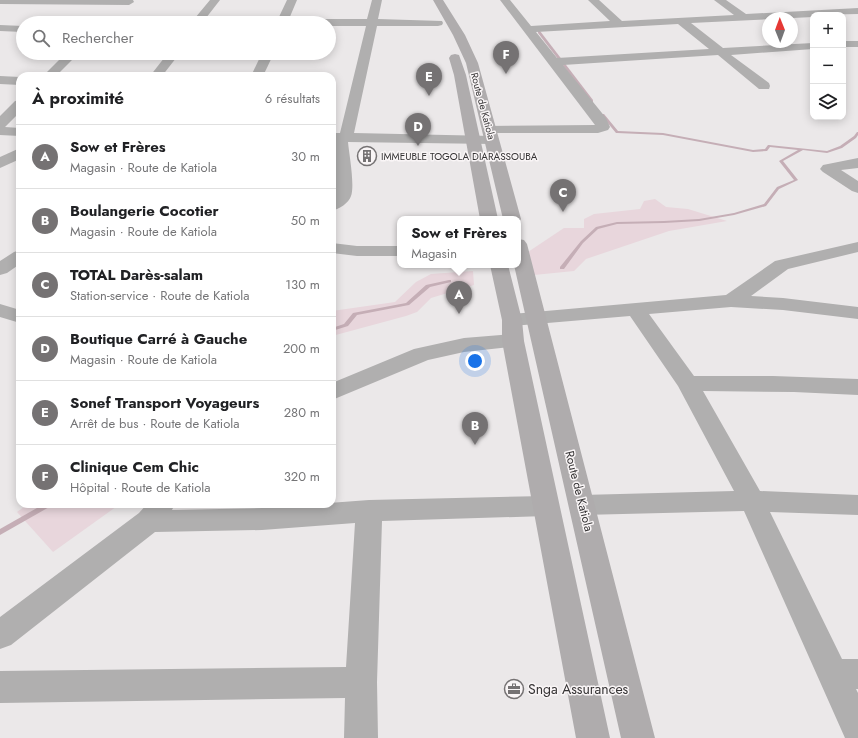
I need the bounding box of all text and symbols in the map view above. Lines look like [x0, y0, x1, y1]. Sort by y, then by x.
north arrow [762, 12, 798, 48]
map controls [810, 12, 846, 120]
button: + [810, 12, 846, 48]
search box [16, 16, 336, 60]
icon: search [30, 27, 52, 49]
text: Rechercher [62, 27, 134, 49]
pin: F [493, 41, 519, 74]
button: − [810, 48, 846, 84]
pin: E [416, 63, 442, 96]
street label: Route de Katiola [467, 71, 499, 141]
button: layers [810, 84, 846, 120]
text: À proximité [32, 86, 124, 110]
text: 6 résultats [265, 89, 320, 108]
pin: D [405, 113, 431, 146]
text: Sow et Frères [70, 136, 166, 158]
building icon: IMMEUBLE TOGOLA DIARASSOUBA [356, 145, 378, 167]
text: A [40, 147, 50, 166]
text: 30 m [291, 147, 320, 166]
place label: IMMEUBLE TOGOLA DIARASSOUBA [381, 149, 538, 164]
text: Magasin · Route de Katiola [70, 158, 217, 177]
pin: C [550, 179, 576, 212]
text: Boulangerie Cocotier [70, 200, 219, 222]
text: B [41, 211, 49, 230]
text: 50 m [291, 211, 320, 230]
popup [397, 216, 521, 268]
text: Magasin · Route de Katiola [70, 222, 217, 241]
text: Sow et Frères [411, 222, 507, 244]
text: Magasin [411, 244, 457, 263]
text: TOTAL Darès-salam [70, 264, 203, 286]
text: C [40, 275, 50, 294]
text: 130 m [285, 275, 320, 294]
pin: A [446, 281, 472, 314]
text: Station-service · Route de Katiola [70, 286, 250, 305]
text: Boutique Carré à Gauche [70, 328, 247, 350]
text: D [40, 339, 50, 358]
text: 200 m [283, 339, 320, 358]
text: Magasin · Route de Katiola [70, 350, 217, 369]
your location [465, 351, 485, 371]
text: Sonef Transport Voyageurs [70, 392, 259, 414]
text: E [41, 403, 49, 422]
text: 280 m [284, 403, 320, 422]
pin: B [462, 412, 488, 445]
text: Arrêt de bus · Route de Katiola [70, 414, 240, 433]
street label: Route de Katiola [560, 449, 598, 533]
text: Clinique Cem Chic [70, 456, 199, 478]
text: F [41, 467, 49, 486]
text: 320 m [284, 467, 320, 486]
text: Hôpital · Route de Katiola [70, 478, 211, 497]
office icon: Snga Assurances [503, 678, 525, 700]
place label: Snga Assurances [528, 679, 629, 699]

